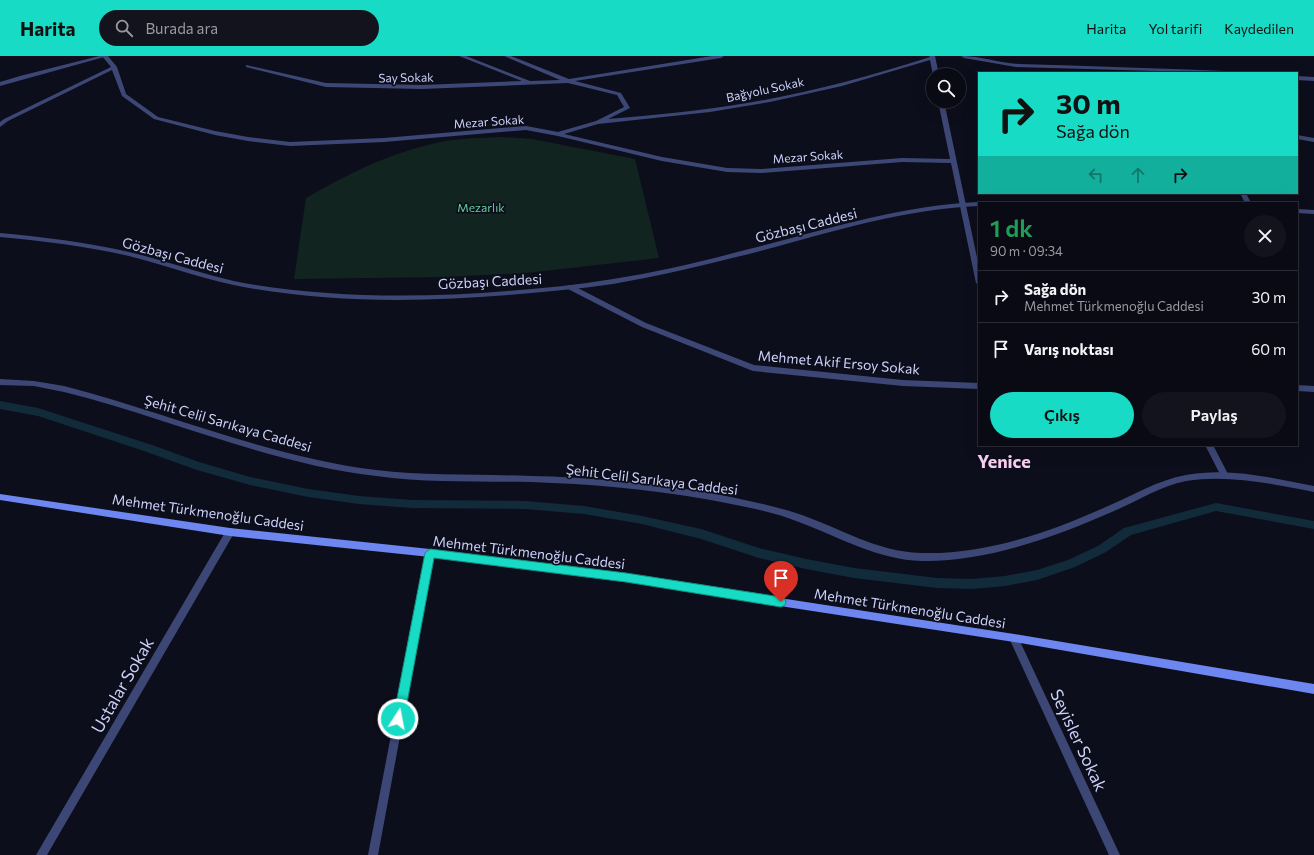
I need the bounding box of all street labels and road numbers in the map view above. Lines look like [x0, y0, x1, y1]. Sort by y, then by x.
street label: Say Sokak [378, 70, 434, 84]
street label: Bağyolu Sokak [725, 74, 806, 104]
street label: Mezar Sokak [453, 112, 525, 130]
street label: Mezar Sokak [772, 147, 844, 165]
street label: Gözbaşı Caddesi [753, 204, 859, 246]
street label: Gözbaşı Caddesi [120, 233, 226, 277]
street label: Gözbaşı Caddesi [437, 270, 543, 292]
street label: Mehmet Akif Ersoy Sokak [757, 346, 921, 378]
street label: Şehit Celil Sarıkaya Caddesi [143, 391, 313, 455]
street label: Şehit Celil Sarıkaya Caddesi [565, 460, 739, 498]
street label: Mehmet Türkmenoğlu Caddesi [111, 490, 305, 534]
street label: Mehmet Türkmenoğlu Caddesi [432, 532, 626, 572]
street label: Mehmet Türkmenoğlu Caddesi [813, 584, 1007, 632]
street label: Ustalar Sokak [86, 634, 158, 736]
street label: Seyisler Sokak [1046, 686, 1112, 794]

